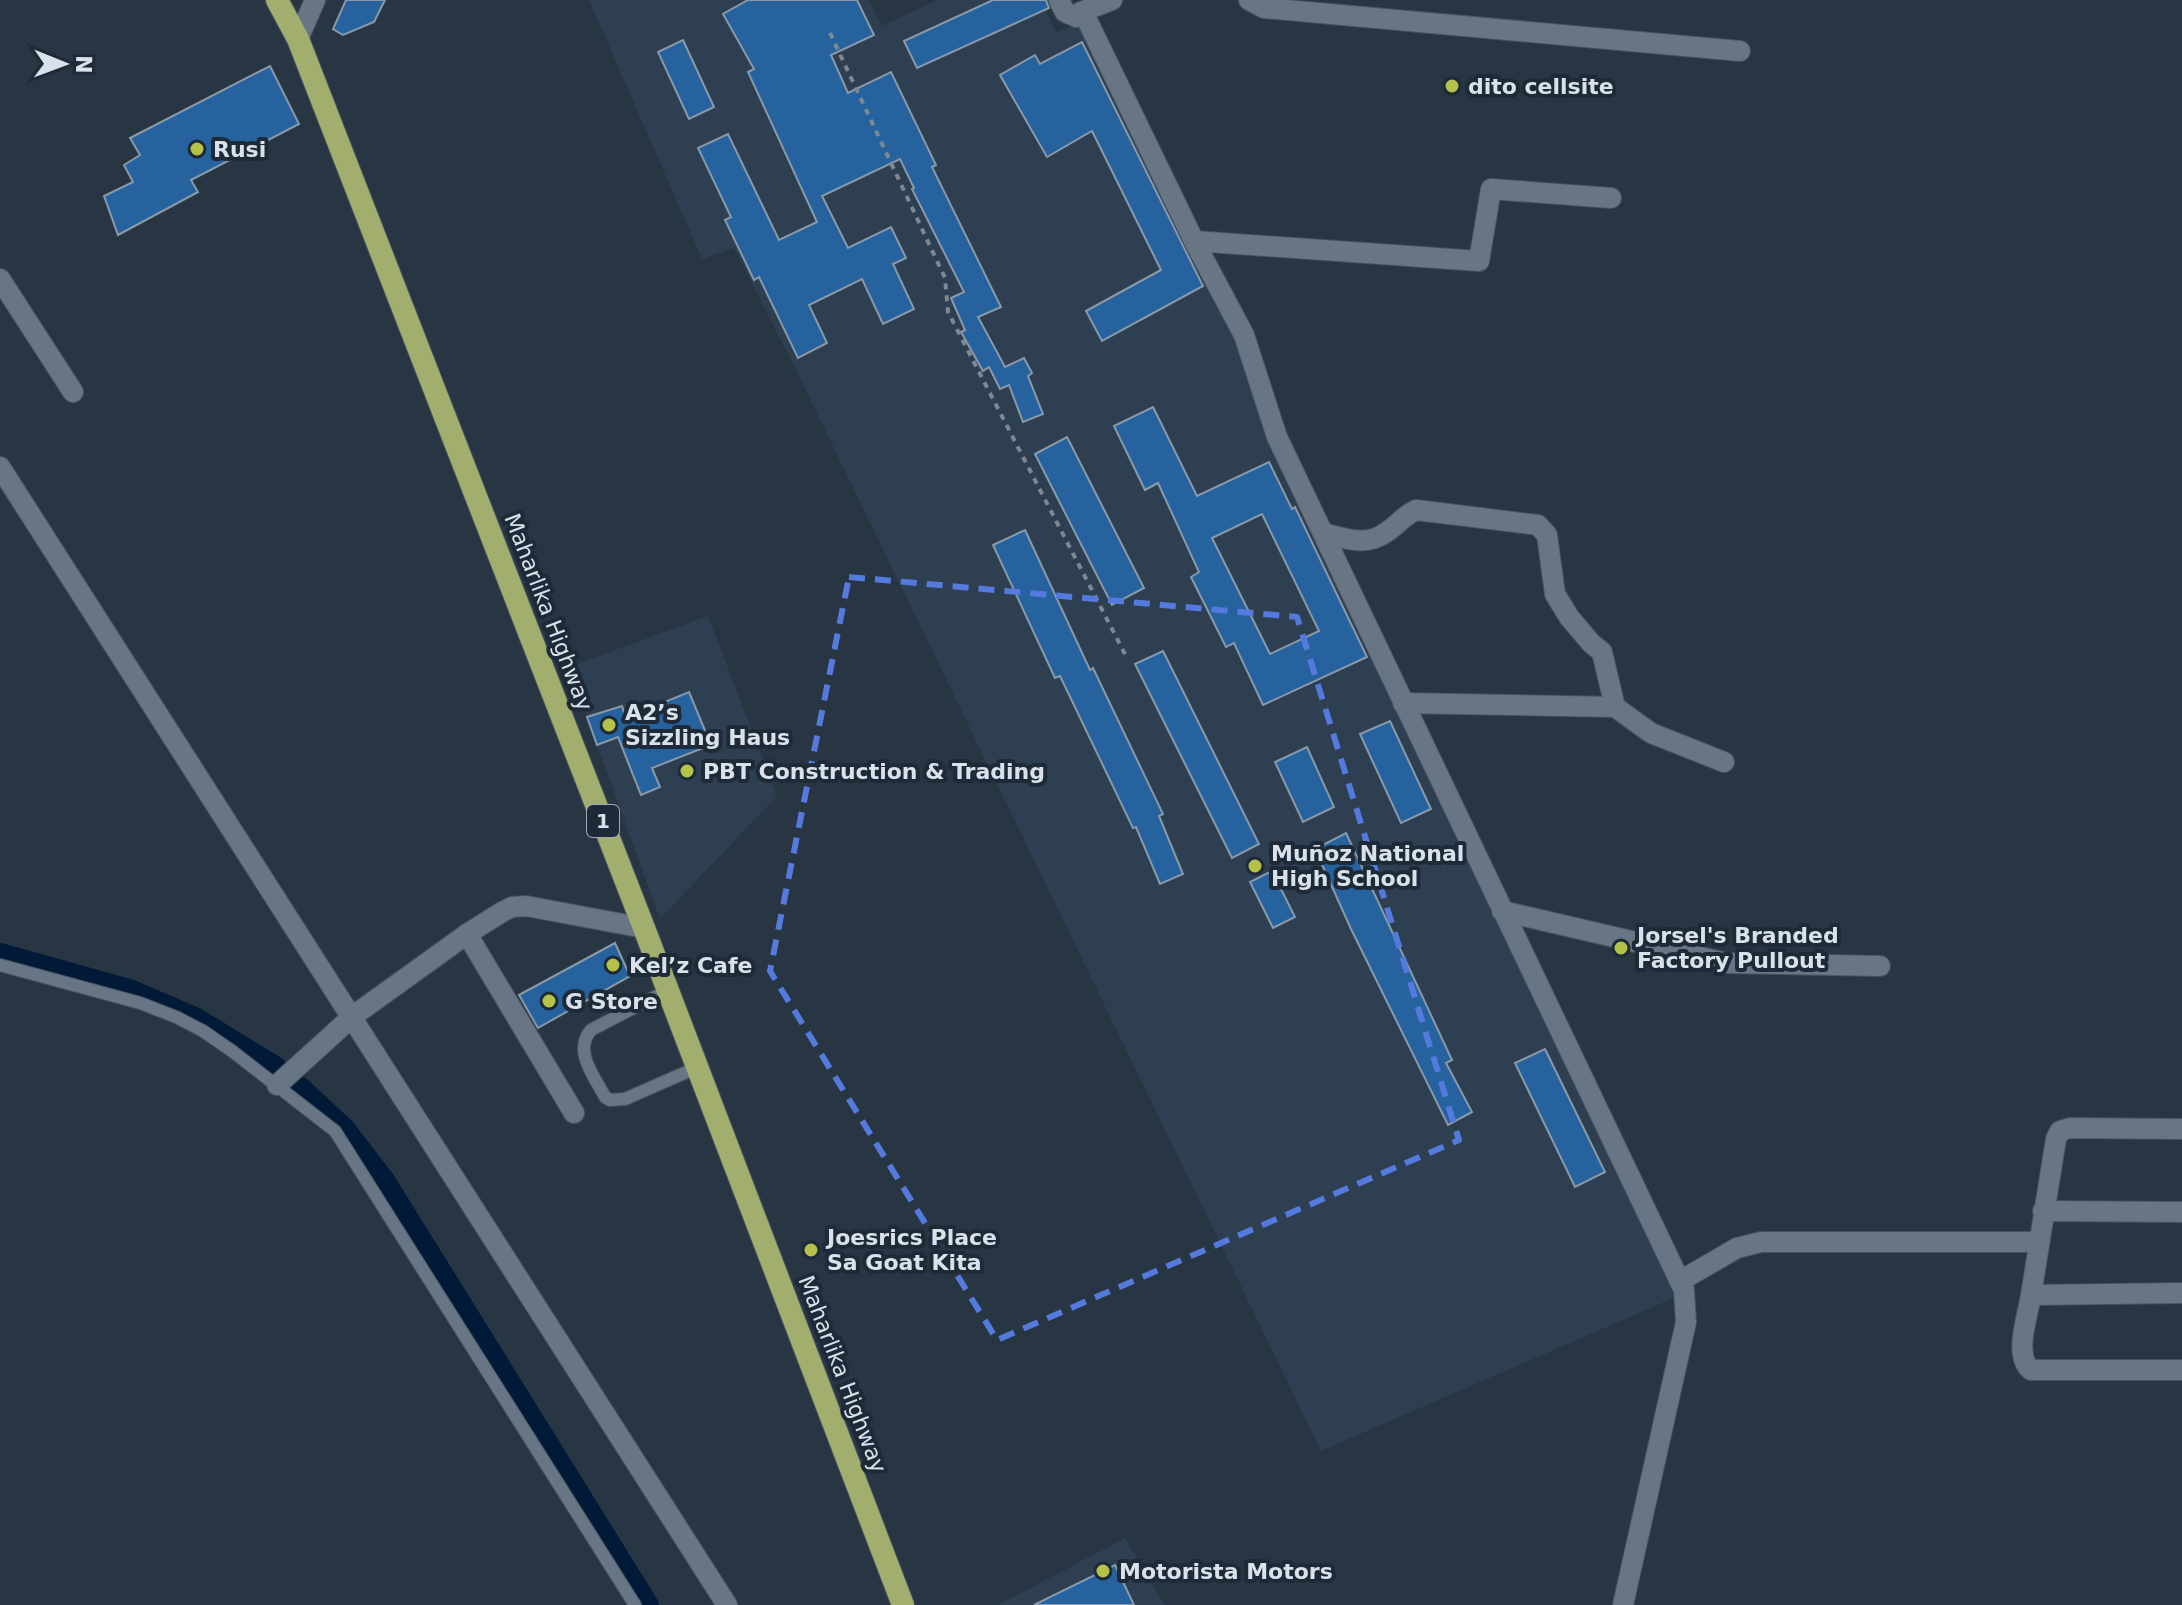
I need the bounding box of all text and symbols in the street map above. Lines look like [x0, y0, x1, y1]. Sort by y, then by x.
north arrow [24, 24, 104, 104]
text: N [71, 55, 96, 74]
place label: dito cellsite [1468, 74, 1614, 99]
marker: dito cellsite [1443, 77, 1461, 95]
place label: Rusi [213, 137, 266, 162]
marker: Rusi [188, 140, 206, 158]
street label: Maharlika Highway [499, 510, 598, 714]
place label: A2’s Sizzling Haus [625, 700, 790, 750]
marker: A2’s Sizzling Haus [600, 716, 618, 734]
place label: PBT Construction & Trading [703, 759, 1045, 784]
marker: PBT Construction & Trading [678, 762, 696, 780]
road number: 1 [587, 805, 619, 837]
place label: Muñoz National High School [1271, 841, 1464, 891]
marker: Muñoz National High School [1246, 857, 1264, 875]
place label: Jorsel's Branded Factory Pullout [1635, 923, 1839, 973]
marker: Jorsel's Branded Factory Pullout [1612, 939, 1630, 957]
place label: Kel’z Cafe [629, 953, 752, 978]
marker: Kel’z Cafe [604, 956, 622, 974]
place label: G Store [565, 989, 658, 1014]
marker: G Store [540, 992, 558, 1010]
place label: Joesrics Place Sa Goat Kita [825, 1225, 997, 1275]
marker: Joesrics Place Sa Goat Kita [802, 1241, 820, 1259]
street label: Maharlika Highway [793, 1272, 892, 1476]
place label: Motorista Motors [1119, 1559, 1333, 1584]
marker: Motorista Motors [1094, 1562, 1112, 1580]

